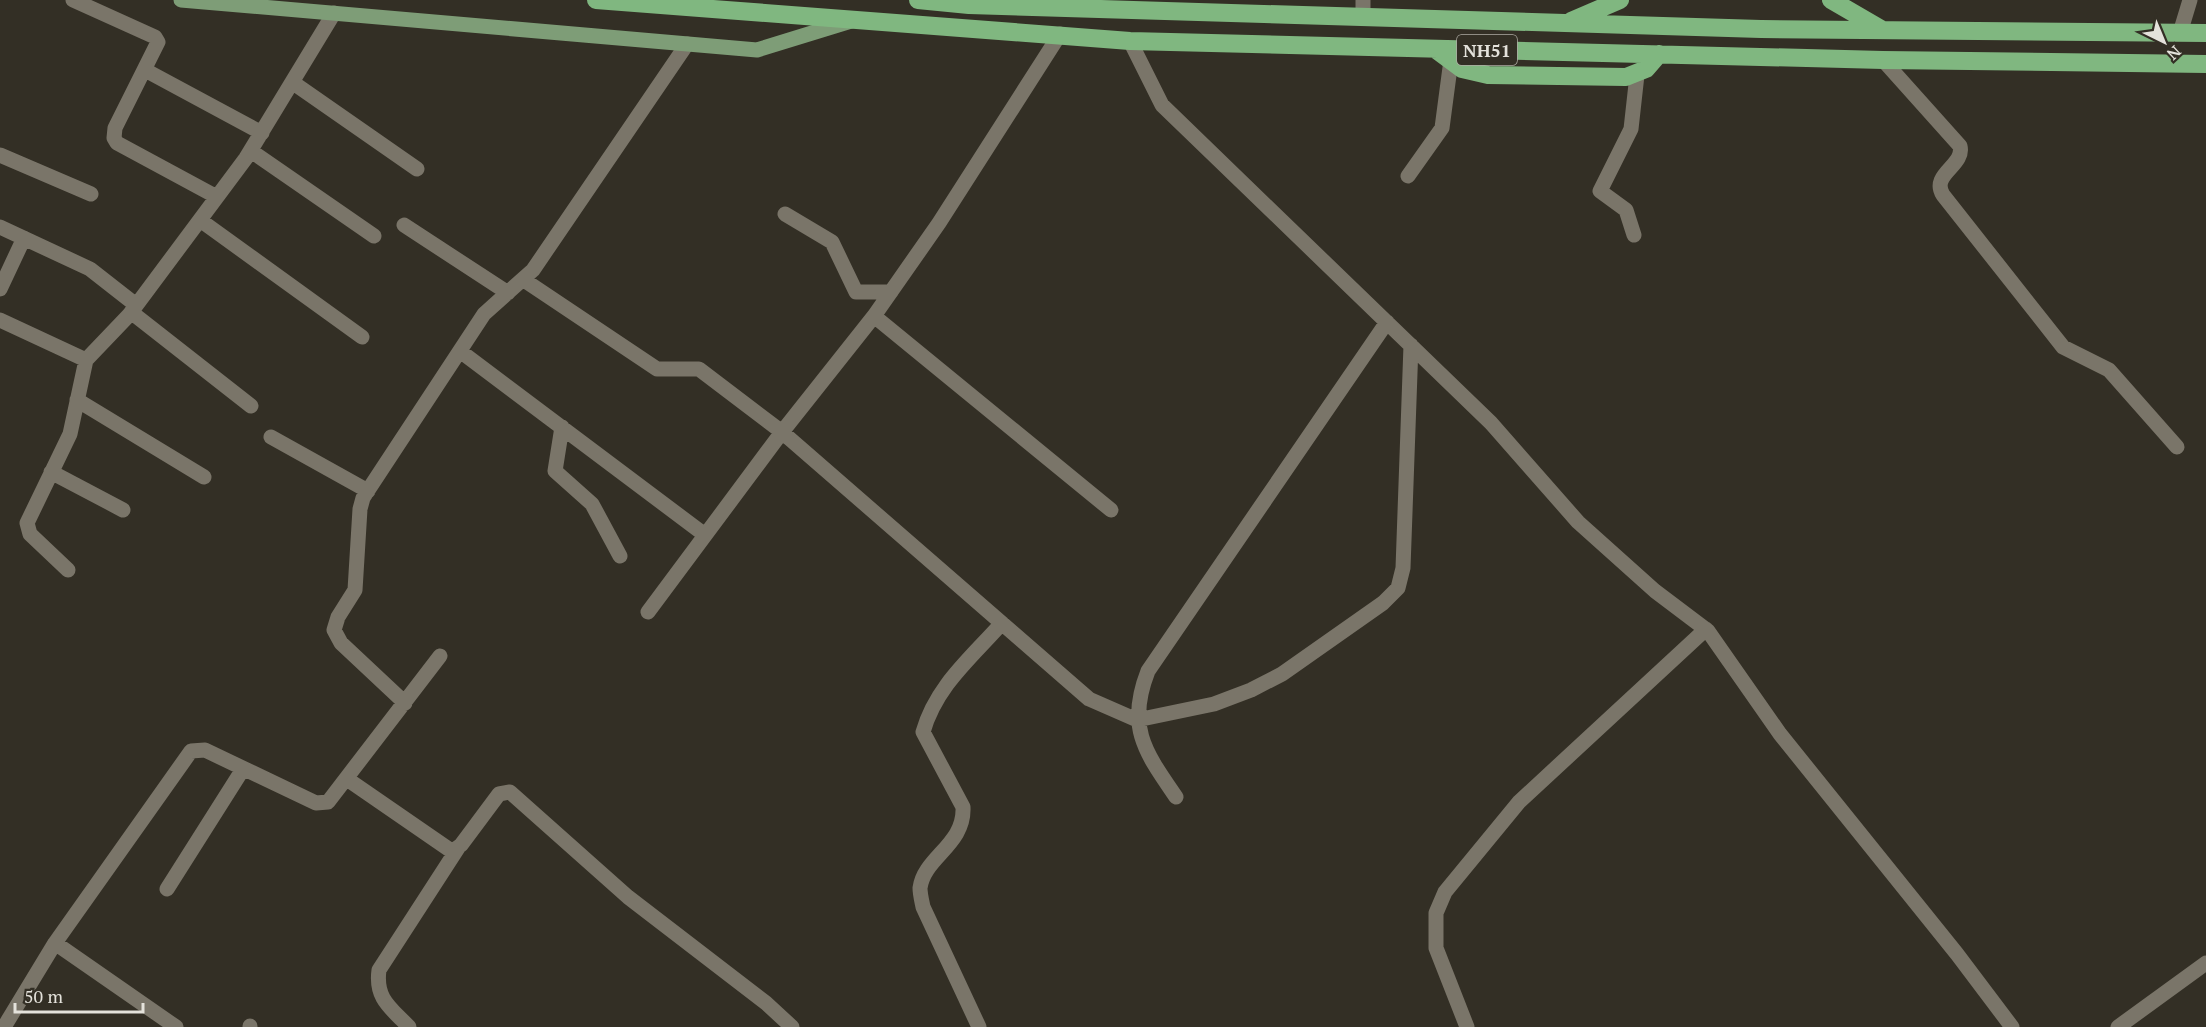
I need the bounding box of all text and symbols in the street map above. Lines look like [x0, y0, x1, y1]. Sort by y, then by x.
north arrow [2134, 12, 2194, 72]
road number: NH51 [1457, 35, 1517, 65]
text: N [2162, 41, 2186, 65]
scale bar [15, 976, 142, 1014]
text: 50 m [24, 984, 64, 1008]

